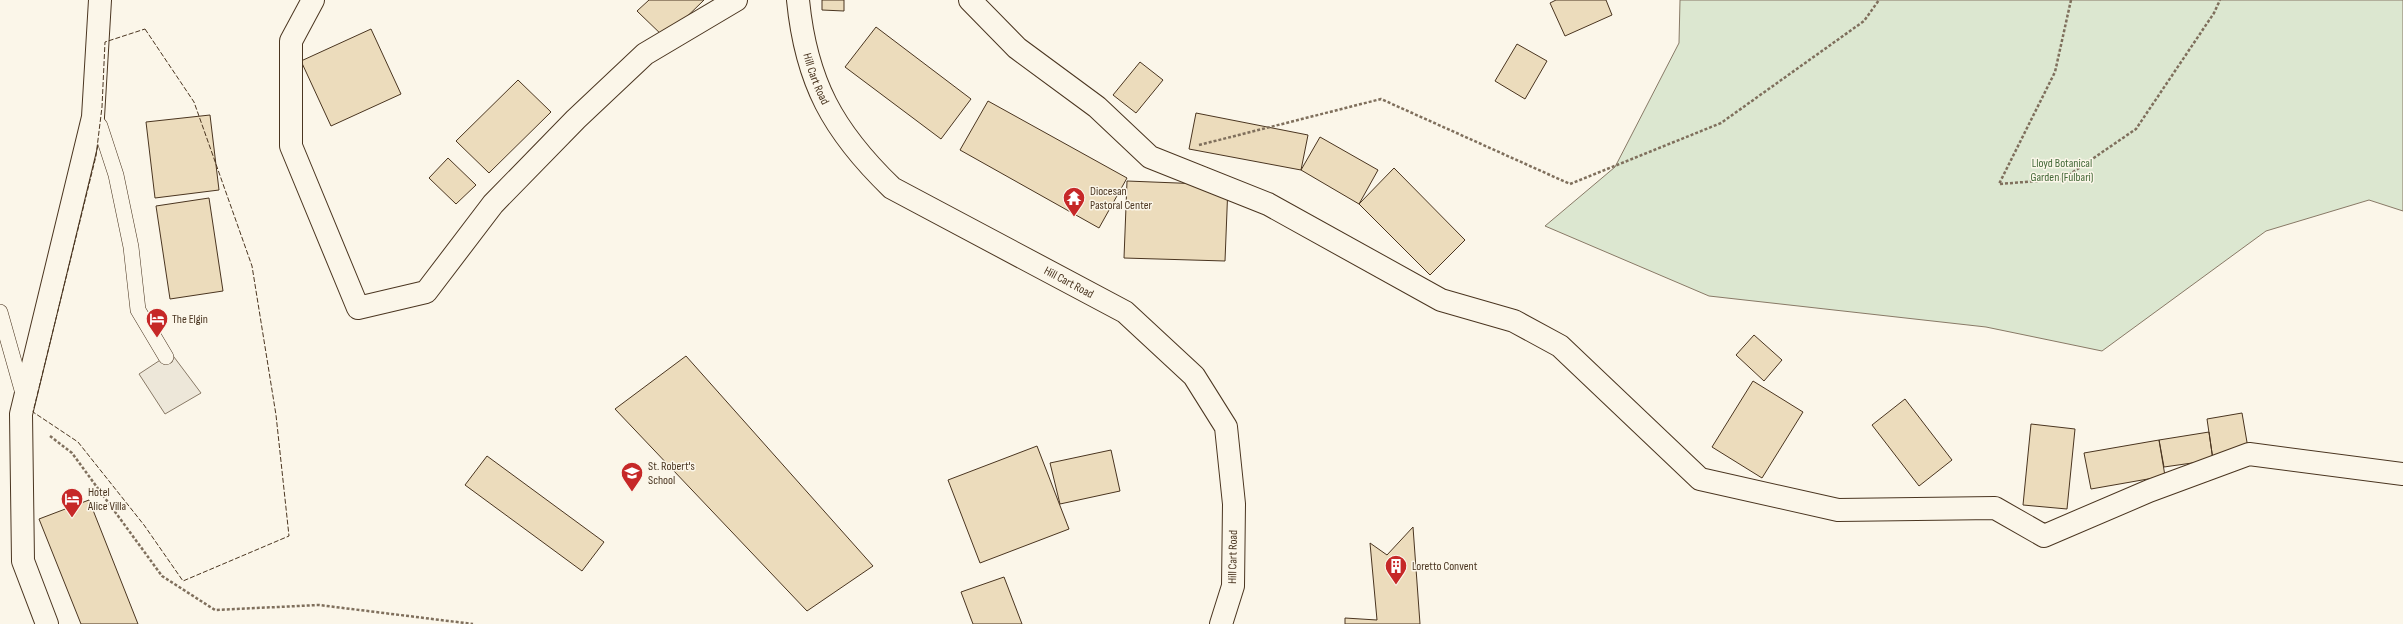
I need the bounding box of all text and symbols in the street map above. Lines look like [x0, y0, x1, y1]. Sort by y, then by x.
street label: Hill Cart Road [800, 51, 833, 107]
park label: Lloyd Botanical Garden (Fulbari) [2031, 156, 2093, 185]
place label: Diocesan Pastoral Center [1090, 184, 1153, 213]
temple icon: Diocesan Pastoral Center [1061, 185, 1087, 218]
street label: Hill Cart Road [1042, 263, 1096, 302]
hotel icon: The Elgin [144, 306, 170, 339]
place label: The Elgin [172, 312, 208, 327]
place label: St. Robert's School [648, 459, 695, 488]
school or university icon: St. Robert's School [619, 460, 645, 493]
place label: Hotel Alice Villa [87, 485, 127, 514]
hotel icon: Hotel Alice Villa [59, 486, 85, 519]
street label: Hill Cart Road [1225, 530, 1241, 584]
building icon: Loretto Convent [1383, 553, 1409, 586]
place label: Loretto Convent [1412, 559, 1478, 574]

